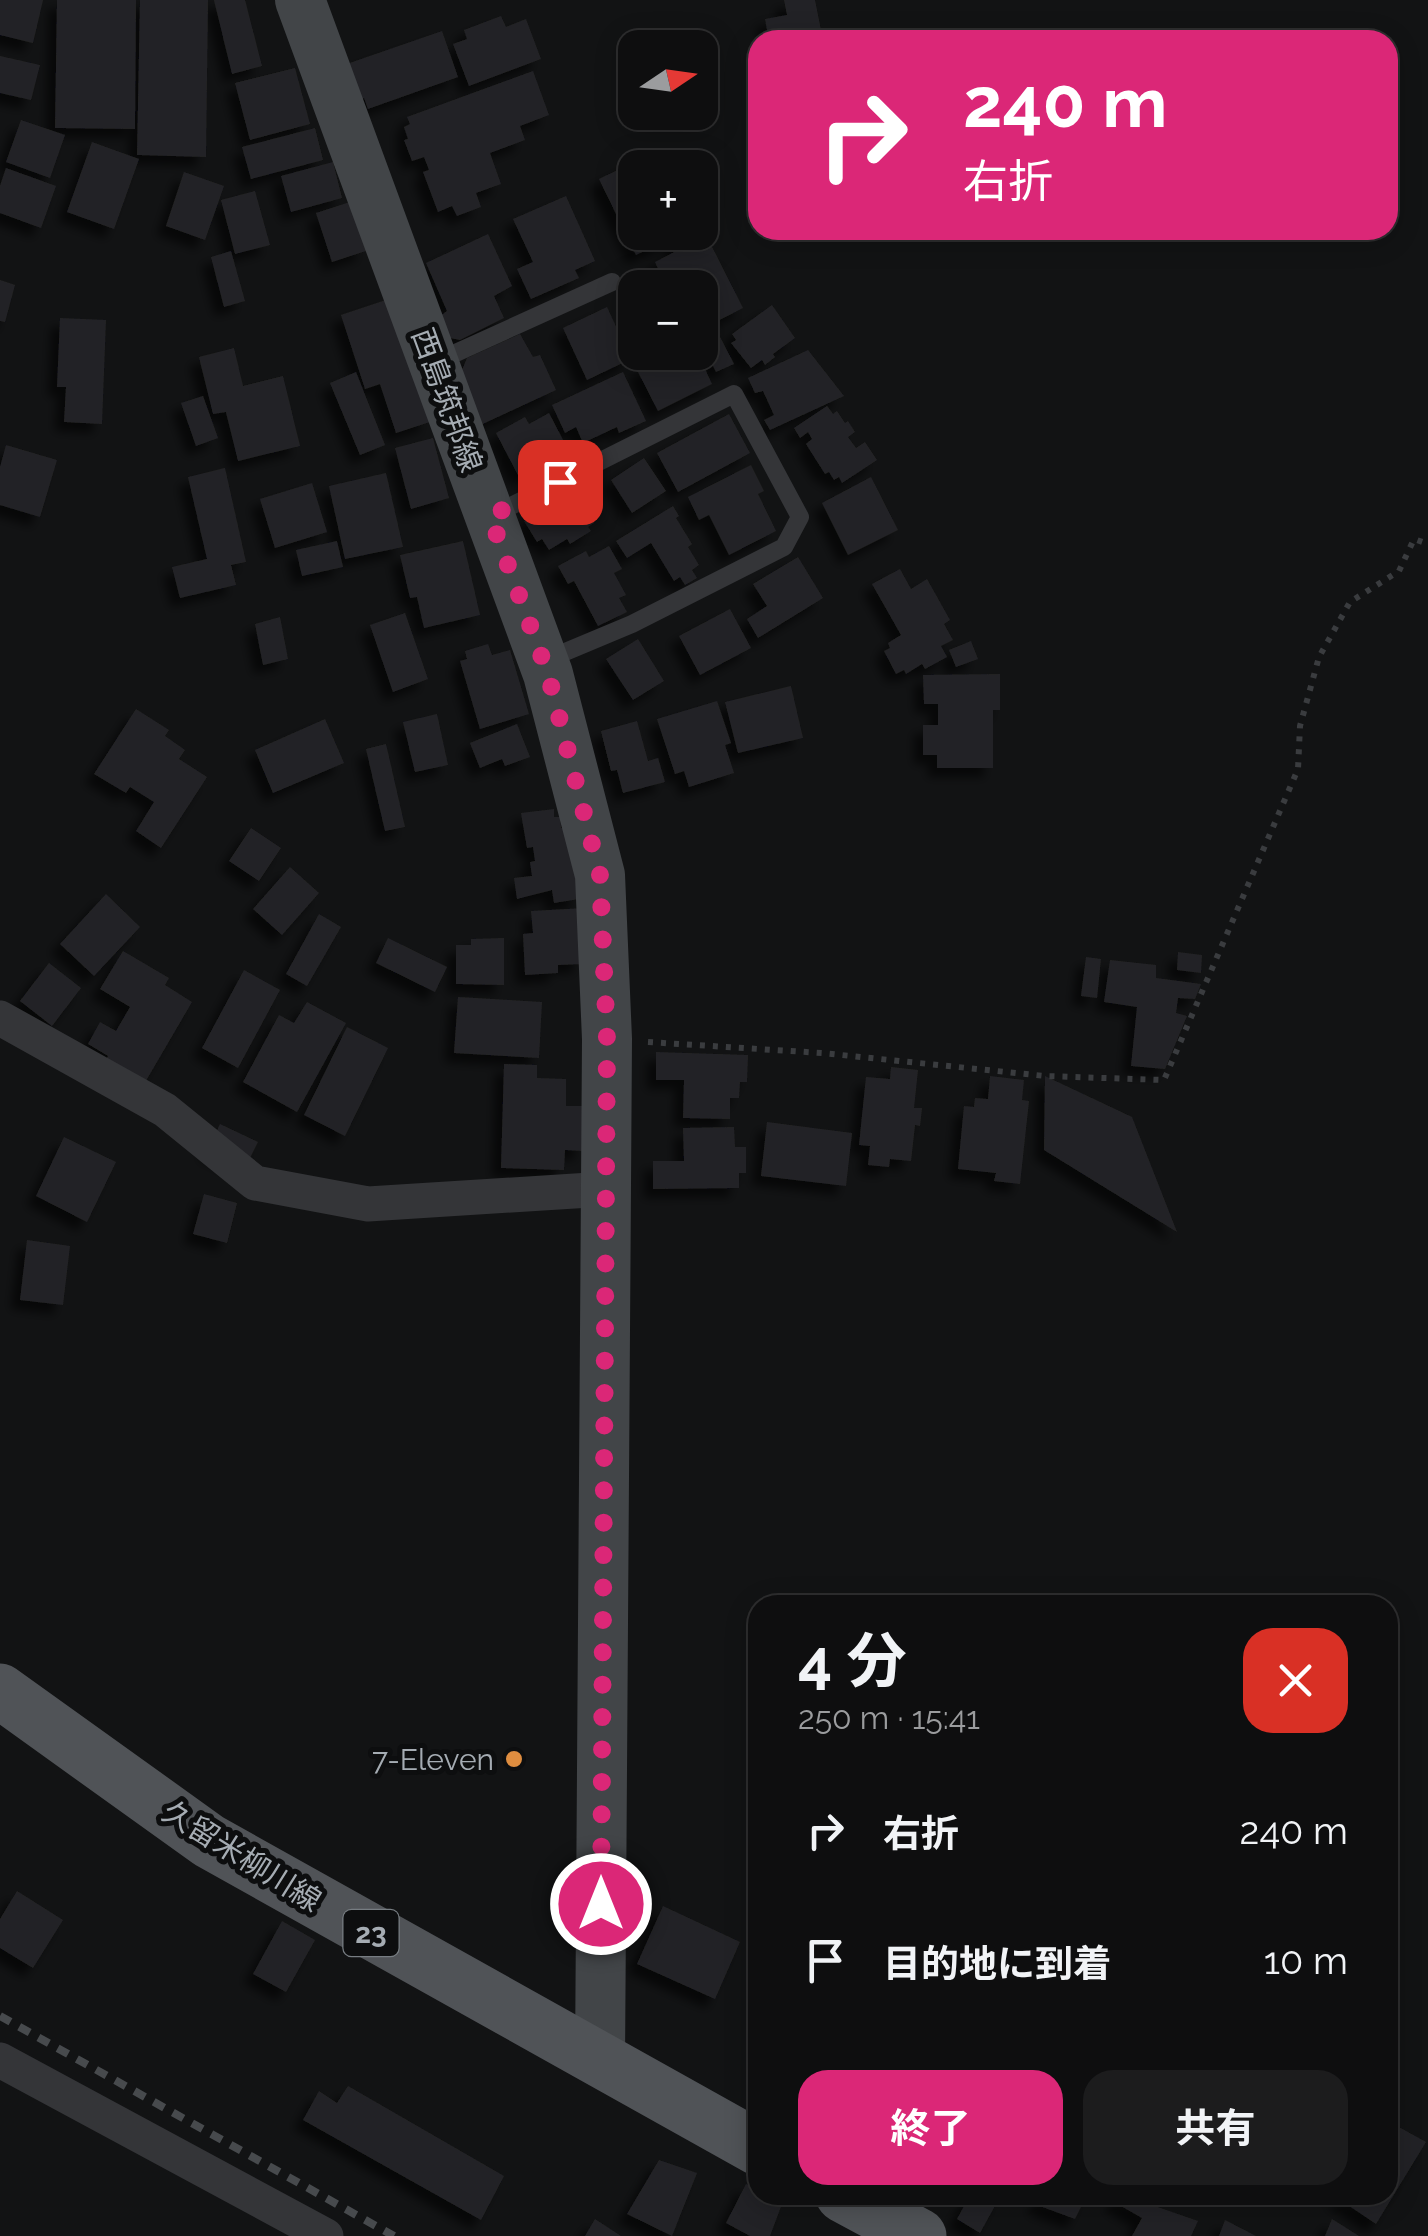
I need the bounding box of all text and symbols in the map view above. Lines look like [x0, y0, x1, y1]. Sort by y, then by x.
north arrow [618, 30, 718, 130]
map controls [618, 30, 718, 370]
text: 240 m [963, 61, 1167, 143]
icon: right [798, 70, 928, 200]
button: + [618, 150, 718, 250]
text: 右折 [963, 155, 1053, 208]
button: − [618, 270, 718, 370]
street label: 西島筑邦線 [405, 324, 489, 476]
pin [518, 440, 603, 525]
icon: arrive [533, 455, 588, 510]
text: 4 分 [798, 1626, 907, 1696]
button: close [1243, 1628, 1348, 1733]
text: 250 m · 15:41 [798, 1699, 980, 1736]
place label: 7-Eleven [372, 1742, 494, 1777]
marker: 7-Eleven [503, 1748, 525, 1770]
street label: 久留米柳川線 [156, 1793, 328, 1919]
icon: right [798, 1803, 853, 1858]
text: 240 m [1240, 1808, 1348, 1853]
text: 右折 [883, 1811, 959, 1856]
position arrow [549, 1852, 653, 1956]
road number: 23 [344, 1910, 398, 1956]
icon: arrive [798, 1933, 853, 1988]
text: 10 m [1264, 1938, 1348, 1983]
text: 目的地に到着 [883, 1941, 1111, 1986]
button: 終了 [798, 2070, 1063, 2185]
button: 共有 [1083, 2070, 1348, 2185]

